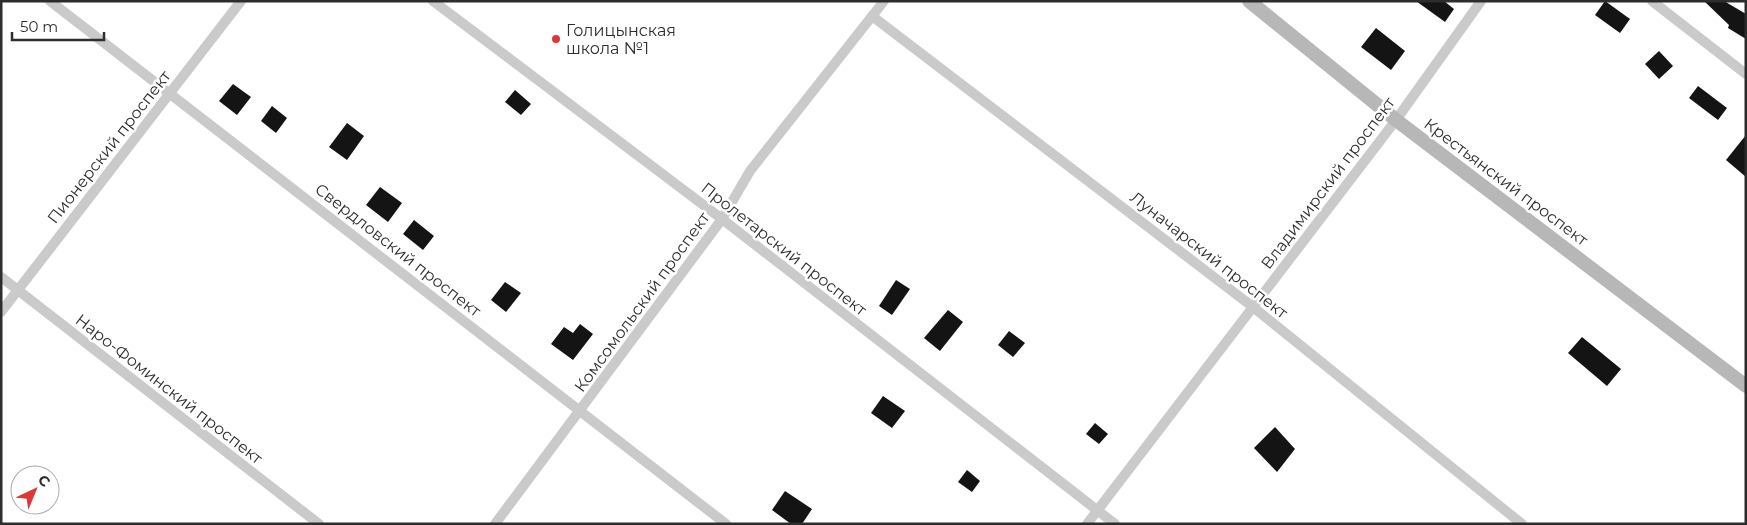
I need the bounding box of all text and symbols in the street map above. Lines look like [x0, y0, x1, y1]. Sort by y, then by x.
scale bar [12, 10, 105, 42]
text: 50 m [20, 17, 58, 36]
place label: Голицынская школа №1 [566, 21, 676, 58]
marker: Голицынская школа №1 [550, 33, 562, 45]
street label: Пионерский проспект [43, 66, 175, 227]
street label: Владимирский проспект [1257, 93, 1399, 273]
street label: Крестьянский проспект [1420, 114, 1592, 250]
street label: Свердловский проспект [311, 179, 485, 321]
street label: Пролетарский проспект [698, 179, 871, 320]
street label: Луначарский проспект [1127, 188, 1292, 323]
street label: Комсомольский проспект [570, 208, 714, 395]
street label: Наро-Фоминский проспект [72, 310, 267, 468]
north arrow [10, 465, 60, 515]
text: С [34, 471, 54, 491]

